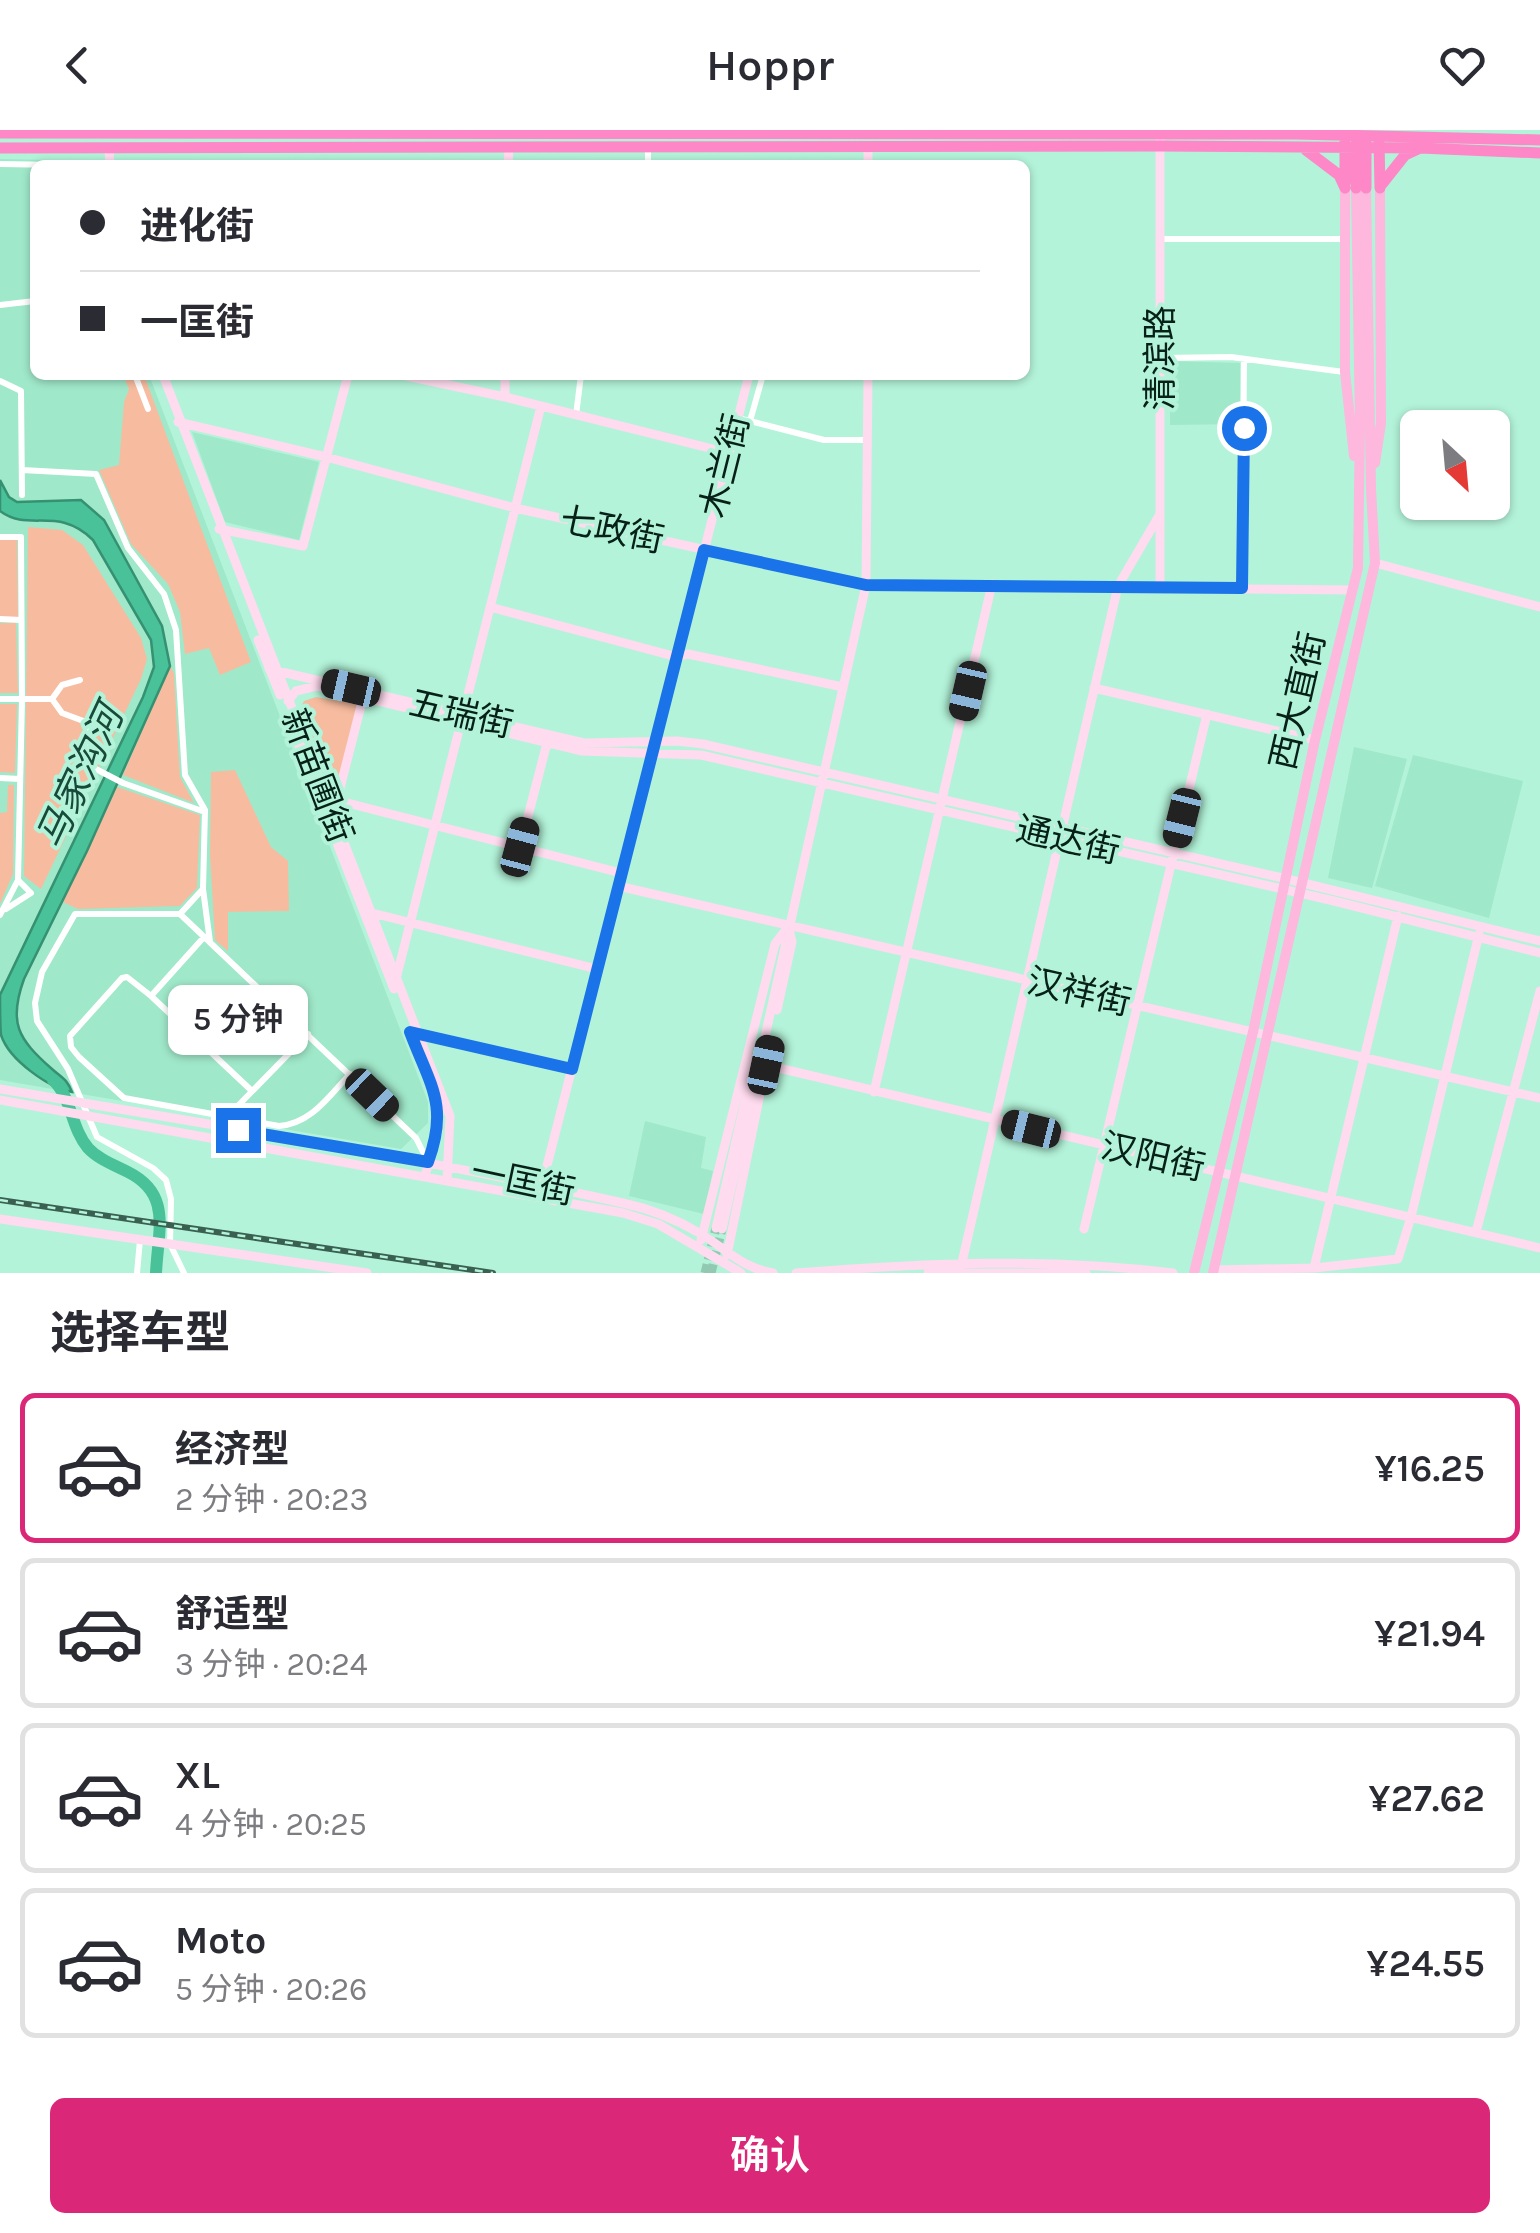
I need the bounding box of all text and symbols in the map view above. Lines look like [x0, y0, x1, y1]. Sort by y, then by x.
icon: back [50, 38, 105, 93]
icon: heart [1435, 38, 1490, 93]
text: Hoppr [706, 39, 834, 91]
text: 进化街 [140, 204, 254, 249]
text: 一匡街 [140, 300, 254, 345]
street label: 清滨路 [1140, 305, 1181, 411]
route start [1222, 406, 1267, 451]
street label: 木兰街 [692, 410, 758, 522]
north arrow [1400, 410, 1510, 520]
map controls [1400, 410, 1510, 520]
street label: 七政街 [556, 499, 668, 561]
street label: 西大直街 [1262, 628, 1334, 774]
car [947, 658, 989, 724]
car [318, 667, 384, 709]
street label: 五瑞街 [405, 682, 517, 746]
water label: 马家沟河 [27, 692, 135, 855]
street label: 新苗圃街 [273, 703, 361, 849]
car [1160, 785, 1204, 851]
street label: 通达街 [1012, 808, 1124, 872]
car [498, 814, 542, 880]
street label: 汉祥街 [1023, 960, 1135, 1024]
callout: 5 分钟 [168, 985, 308, 1055]
text: 5 分钟 [193, 1001, 283, 1038]
car [745, 1033, 787, 1097]
car [340, 1063, 404, 1127]
car [998, 1107, 1064, 1151]
route end [216, 1108, 261, 1153]
street label: 汉阳街 [1097, 1125, 1209, 1189]
street label: 一匡街 [467, 1151, 579, 1213]
text: 选择车型 [50, 1307, 230, 1359]
icon: car [55, 1423, 145, 1513]
text: 经济型 [175, 1427, 289, 1472]
text: ¥16.25 [1375, 1446, 1485, 1491]
text: 2 分钟 · 20:23 [175, 1481, 368, 1518]
icon: car [55, 1588, 145, 1678]
text: 舒适型 [175, 1592, 289, 1637]
text: ¥21.94 [1374, 1611, 1485, 1656]
text: 3 分钟 · 20:24 [175, 1646, 368, 1683]
icon: car [55, 1753, 145, 1843]
text: XL [175, 1753, 220, 1798]
text: ¥27.62 [1369, 1776, 1485, 1821]
text: 4 分钟 · 20:25 [175, 1806, 367, 1843]
icon: car [55, 1918, 145, 2008]
text: Moto [175, 1918, 266, 1963]
text: ¥24.55 [1367, 1941, 1485, 1986]
text: 5 分钟 · 20:26 [175, 1971, 367, 2008]
button: 确认 [50, 2098, 1490, 2213]

